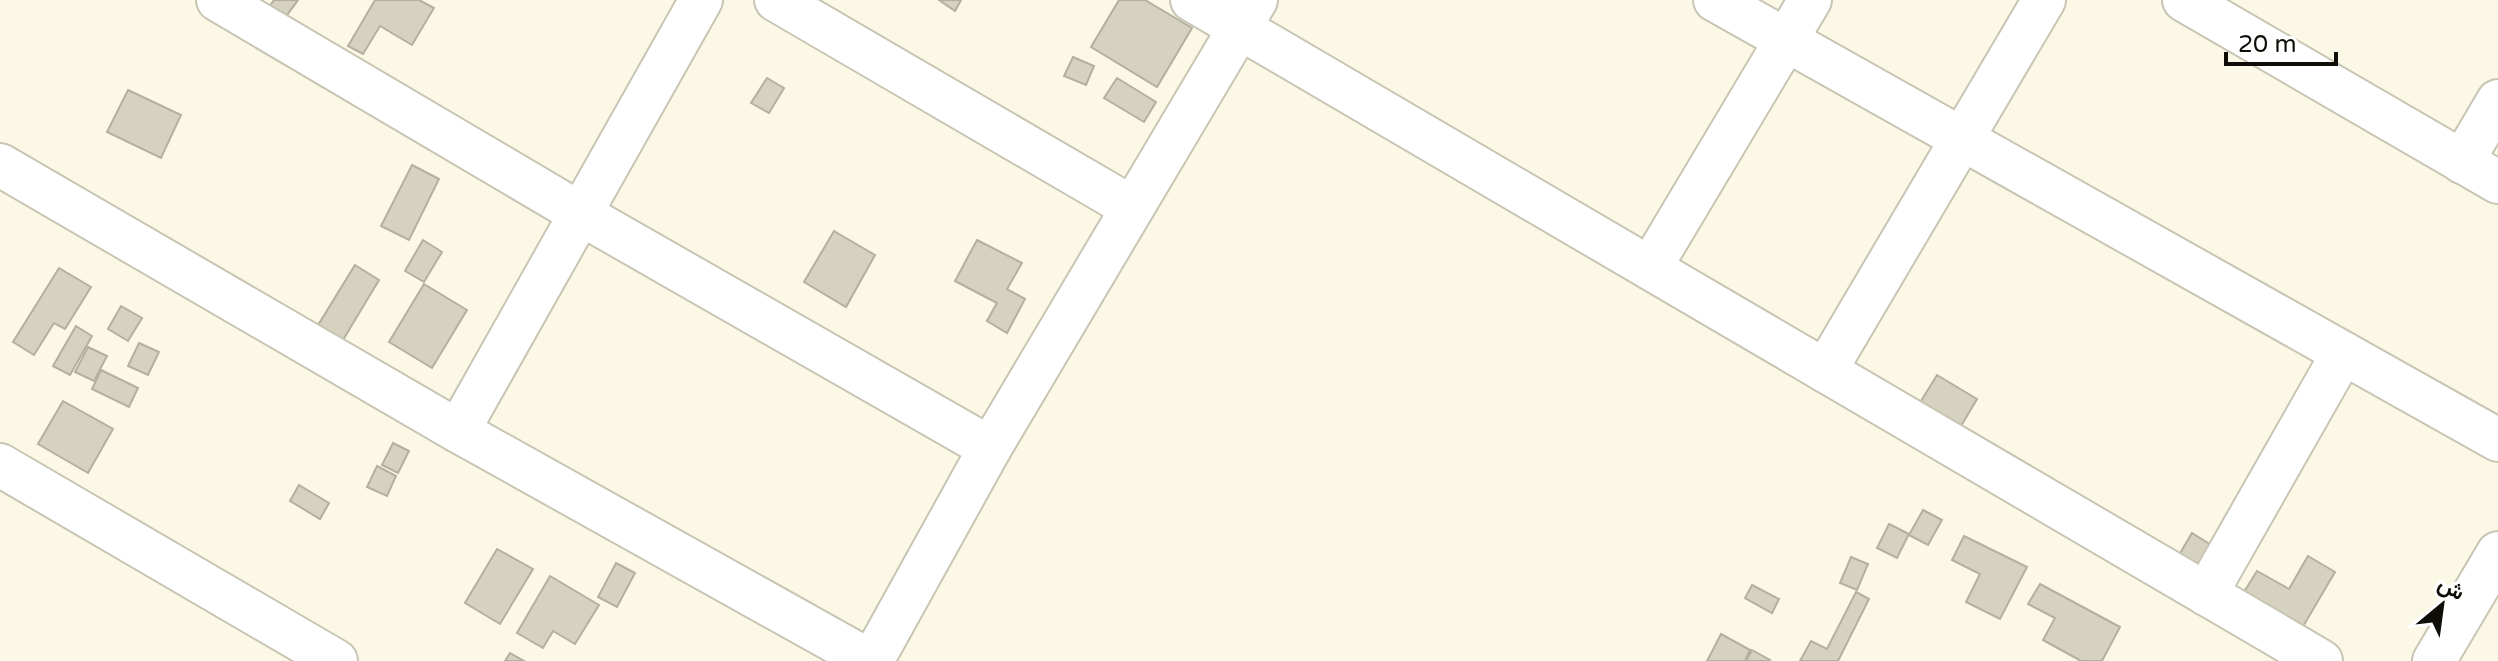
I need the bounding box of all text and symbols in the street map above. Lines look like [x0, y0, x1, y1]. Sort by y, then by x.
scale bar [2226, 16, 2336, 66]
text: 20 m [2238, 30, 2296, 59]
north arrow [2402, 565, 2482, 645]
text: ش [2433, 571, 2469, 606]

